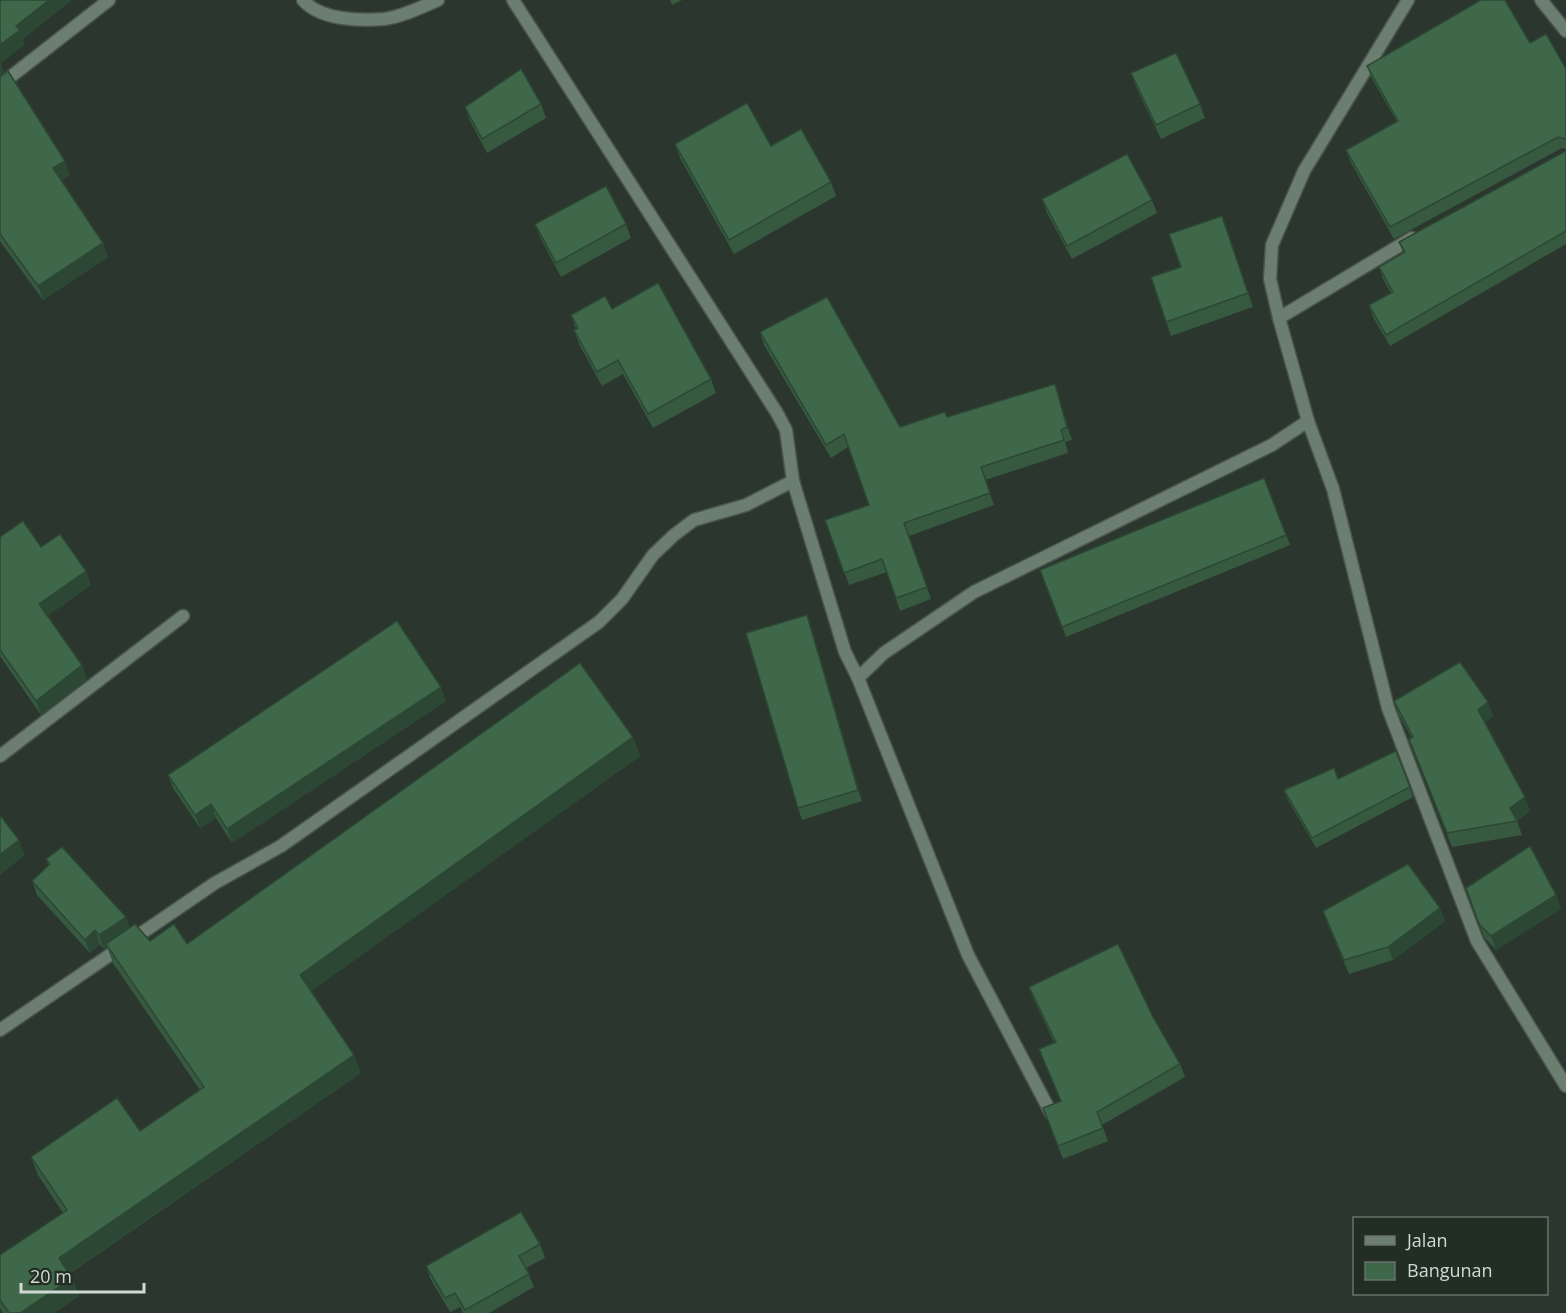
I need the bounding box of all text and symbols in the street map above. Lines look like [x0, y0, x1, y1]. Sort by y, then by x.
legend [1353, 1217, 1548, 1295]
text: Jalan [1405, 1228, 1447, 1252]
scale bar [21, 1256, 144, 1294]
text: Bangunan [1407, 1258, 1493, 1282]
text: 20 m [30, 1264, 72, 1288]

